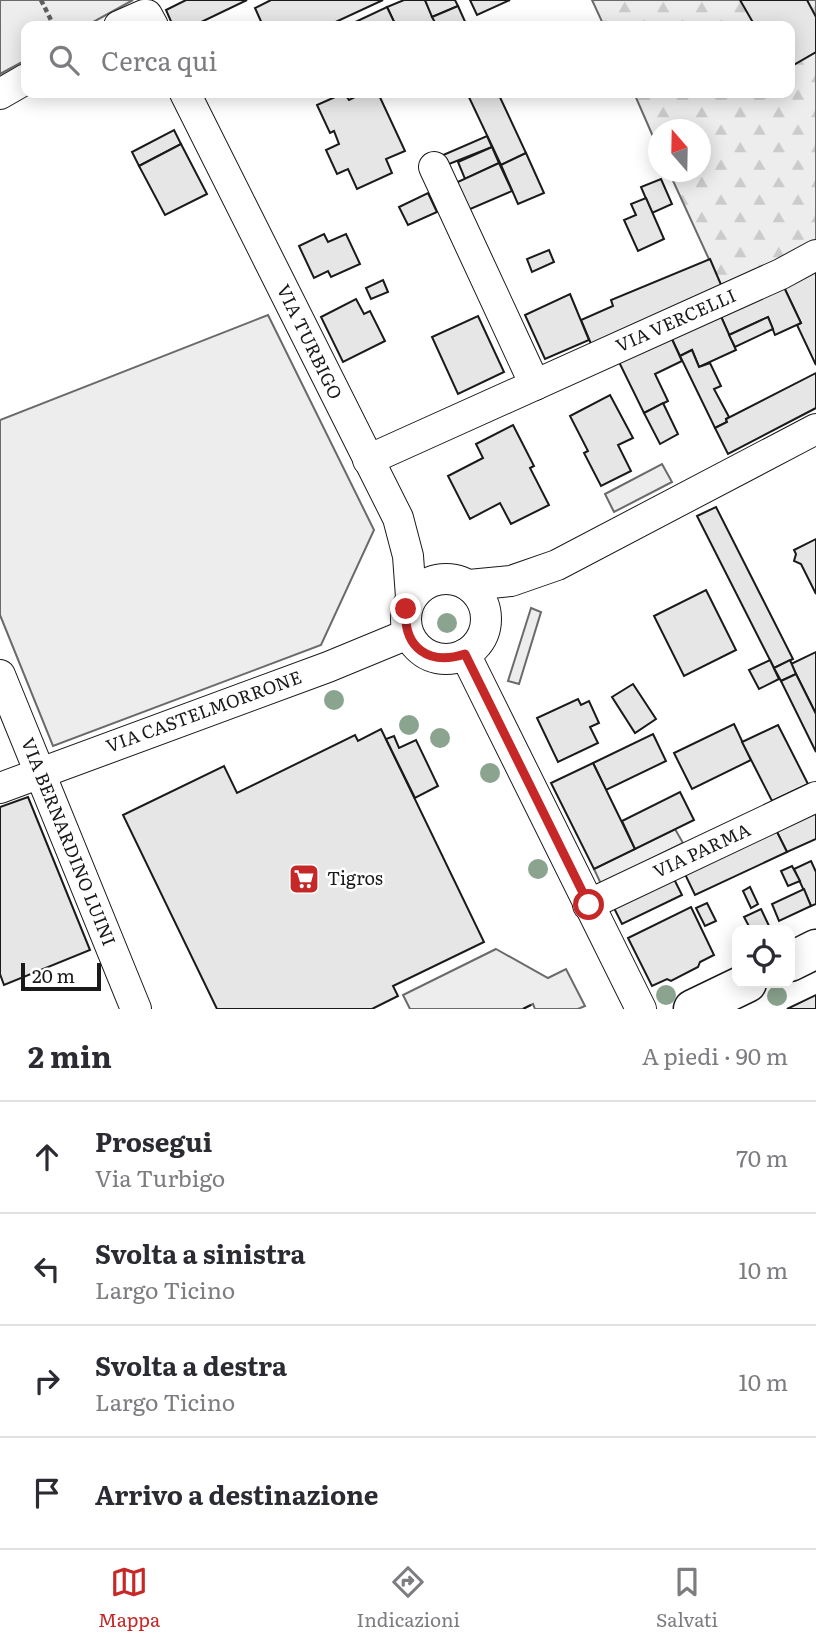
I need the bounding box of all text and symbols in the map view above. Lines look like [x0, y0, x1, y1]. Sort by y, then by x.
search box [21, 21, 795, 98]
text: Cerca qui [101, 40, 217, 79]
icon: search [45, 41, 83, 79]
north arrow [648, 119, 711, 182]
street label: VIA TURBIGO [271, 279, 350, 403]
street label: VIA VERCELLI [611, 281, 740, 358]
route end [390, 593, 421, 624]
street label: VIA CASTELMORRONE [102, 663, 305, 759]
street label: VIA BERNARDINO LUINI [15, 733, 124, 950]
street label: VIA PARMA [648, 815, 755, 884]
supermarket icon: Tigros [287, 862, 321, 896]
place label: Tigros [327, 864, 383, 891]
route start [573, 889, 604, 920]
map controls [732, 925, 795, 988]
button: locate [732, 925, 795, 988]
scale bar [21, 960, 102, 992]
text: 20 m [32, 961, 75, 989]
text: 2 min [28, 1033, 112, 1077]
text: A piedi · 90 m [642, 1038, 788, 1072]
text: Prosegui [95, 1121, 212, 1160]
icon: ahead [28, 1138, 66, 1176]
text: 70 m [736, 1140, 788, 1174]
text: Via Turbigo [95, 1160, 225, 1194]
text: Svolta a sinistra [95, 1233, 306, 1272]
icon: left [28, 1250, 66, 1288]
text: 10 m [738, 1252, 788, 1286]
text: Largo Ticino [95, 1272, 235, 1306]
text: Svolta a destra [95, 1345, 287, 1384]
icon: right [28, 1362, 66, 1400]
text: 10 m [738, 1364, 788, 1398]
text: Largo Ticino [95, 1384, 235, 1418]
icon: arrive [28, 1474, 66, 1512]
text: Arrivo a destinazione [95, 1474, 379, 1513]
tab: Mappa [98, 1563, 160, 1633]
tab: Indicazioni [357, 1563, 460, 1633]
tab: Salvati [656, 1563, 718, 1633]

